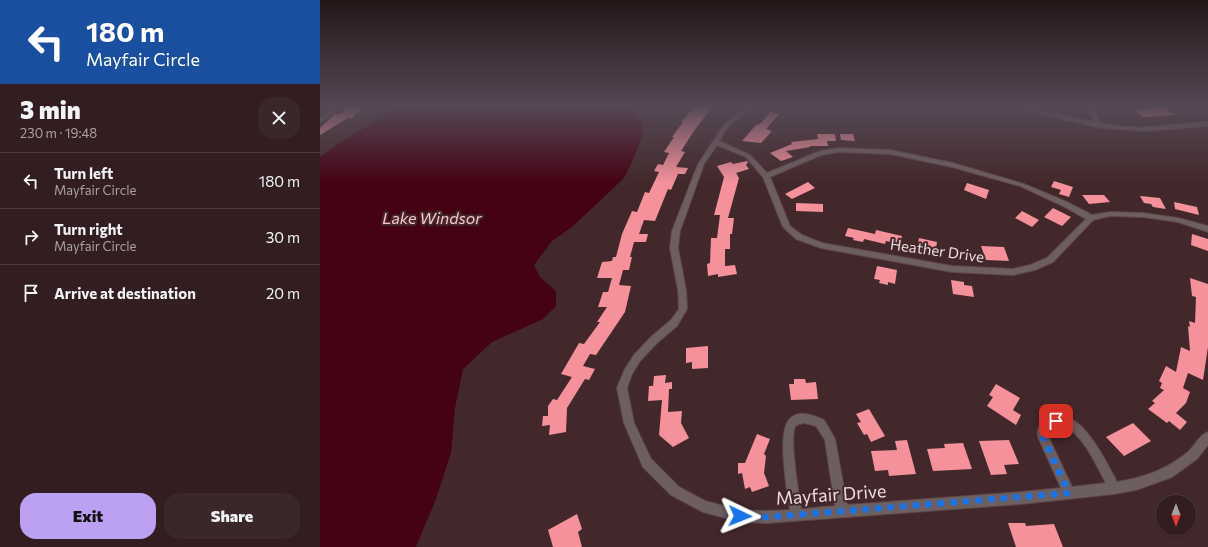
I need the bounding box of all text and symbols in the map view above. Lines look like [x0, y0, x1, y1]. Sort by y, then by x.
text: 180 m [86, 14, 164, 48]
icon: left [20, 16, 72, 68]
text: Mayfair Circle [86, 48, 200, 70]
text: 3 min [20, 95, 81, 124]
button: close [258, 97, 300, 139]
text: 230 m · 19:48 [20, 125, 97, 141]
text: Turn left [54, 164, 113, 182]
icon: left [20, 170, 42, 192]
text: 180 m [259, 172, 300, 190]
text: Mayfair Circle [54, 182, 136, 198]
water label: Lake Windsor [382, 208, 482, 227]
text: Turn right [54, 220, 123, 238]
icon: right [20, 226, 42, 248]
text: 30 m [266, 228, 300, 246]
street label: Heather Drive [889, 235, 985, 266]
text: Mayfair Circle [54, 238, 136, 254]
icon: arrive [20, 282, 42, 304]
text: Arrive at destination [54, 284, 196, 302]
text: 20 m [266, 284, 300, 302]
pin [1039, 404, 1073, 438]
icon: arrive [1045, 410, 1067, 432]
street label: Mayfair Drive [775, 479, 887, 509]
button: Exit [20, 493, 156, 539]
button: Share [164, 493, 300, 539]
position arrow [719, 495, 761, 537]
north arrow [1156, 495, 1196, 535]
map controls [1156, 495, 1196, 535]

